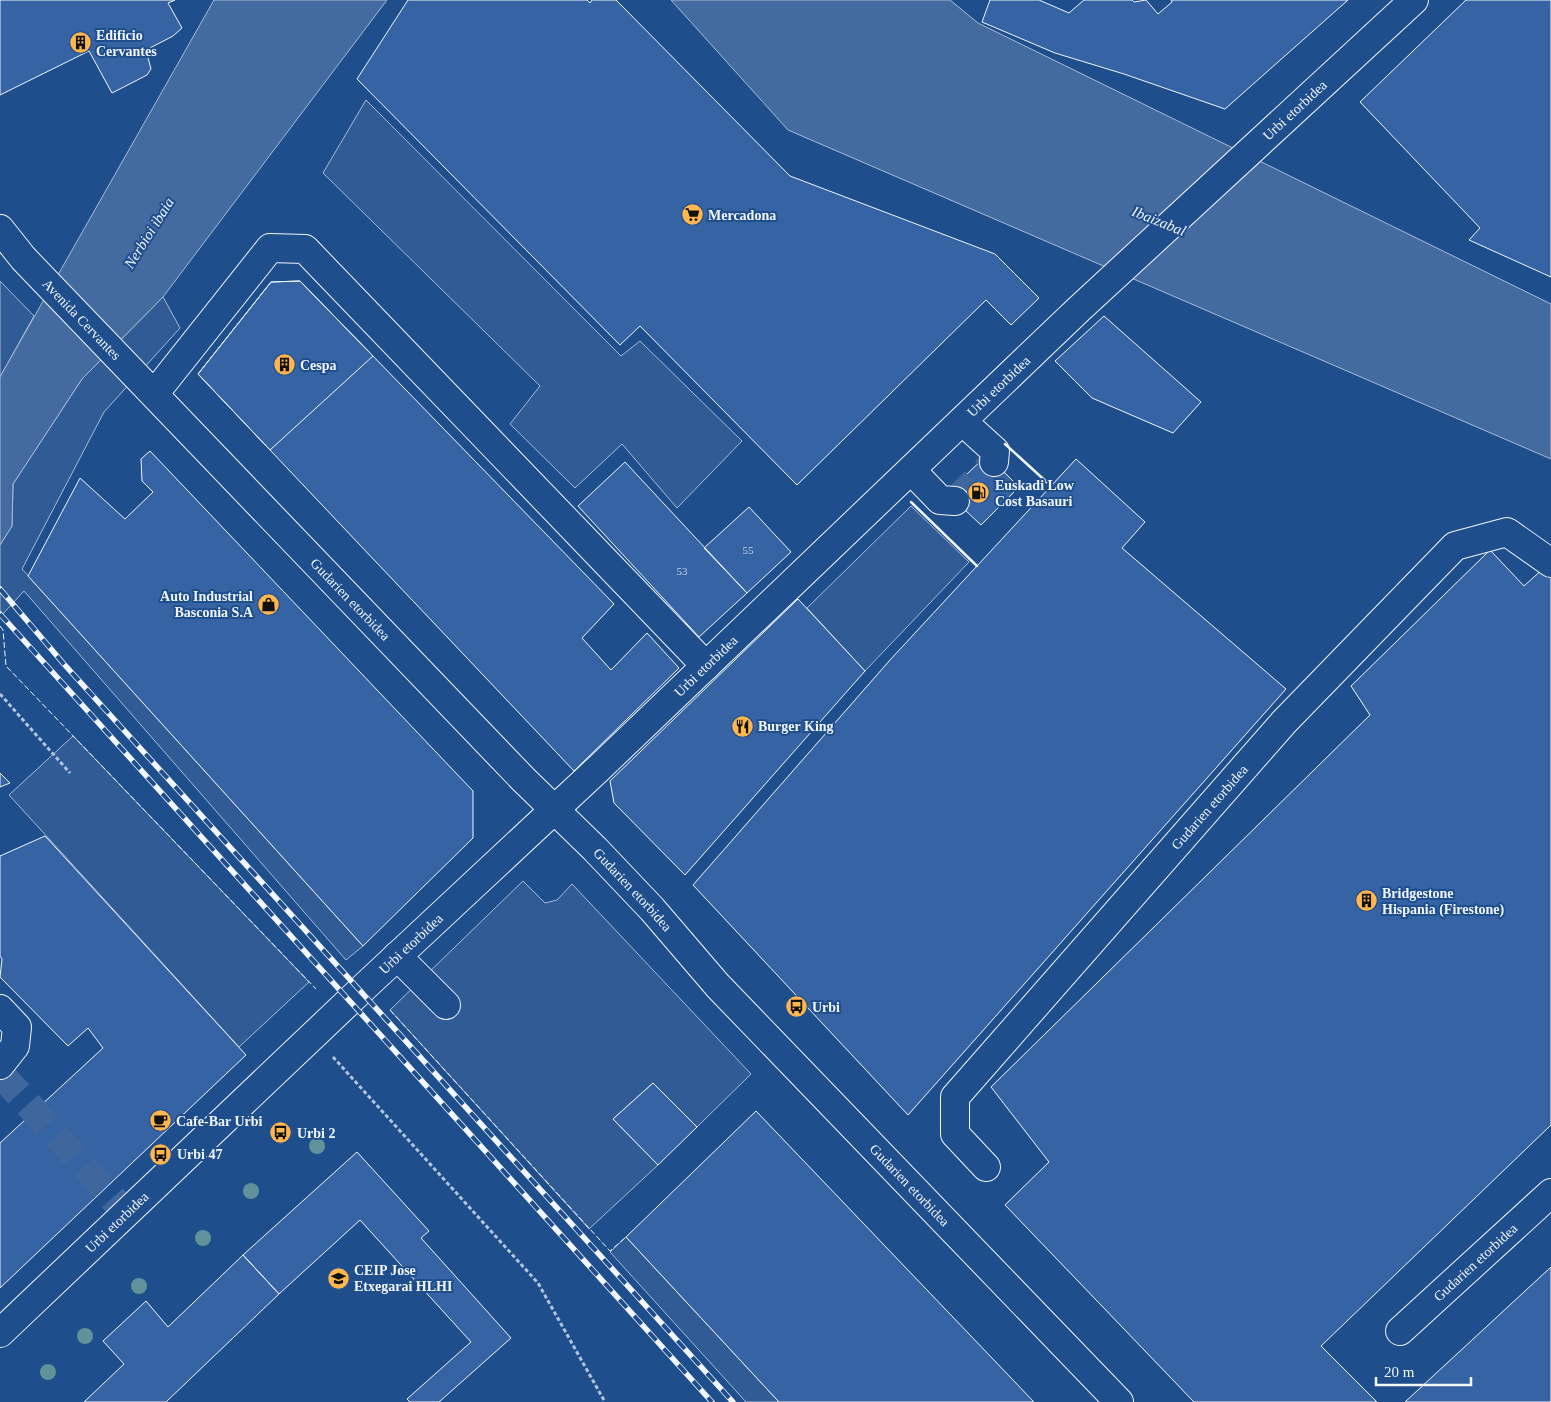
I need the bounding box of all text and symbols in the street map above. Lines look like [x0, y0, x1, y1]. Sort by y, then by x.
place label: Edificio Cervantes [96, 28, 157, 59]
building icon: Edificio Cervantes [68, 31, 92, 55]
street label: Urbi etorbidea [1260, 76, 1330, 143]
water label: Nerbioi ibaia [120, 195, 177, 272]
supermarket icon: Mercadona [680, 203, 704, 227]
water label: Ibaizabal [1129, 203, 1188, 239]
place label: Mercadona [708, 208, 776, 223]
street label: Avenida Cervantes [40, 276, 124, 363]
street label: Urbi etorbidea [964, 352, 1033, 420]
building icon: Cespa [272, 353, 296, 377]
place label: Cespa [300, 358, 337, 373]
place label: Euskadi Low Cost Basauri [995, 478, 1075, 509]
fuel station icon: Euskadi Low Cost Basauri [967, 481, 991, 505]
house number: 55 [743, 544, 754, 556]
street label: Gudarien etorbidea [308, 555, 394, 644]
house number: 53 [677, 565, 688, 577]
place label: Auto Industrial Basconia S.A [160, 589, 254, 620]
shop icon: Auto Industrial Basconia S.A [257, 592, 281, 616]
street label: Urbi etorbidea [671, 632, 741, 700]
restaurant icon: Burger King [730, 714, 754, 738]
place label: Burger King [758, 719, 834, 734]
street label: Gudarien etorbidea [1168, 761, 1251, 852]
street label: Gudarien etorbidea [591, 845, 675, 935]
place label: Bridgestone Hispania (Firestone) [1382, 886, 1505, 918]
building icon: Bridgestone Hispania (Firestone) [1354, 889, 1378, 913]
street label: Urbi etorbidea [376, 910, 446, 977]
bus stop icon: Urbi [784, 995, 808, 1019]
place label: Urbi [812, 1000, 840, 1015]
cafe icon: Cafe-Bar Urbi [148, 1109, 172, 1133]
place label: Cafe-Bar Urbi [176, 1114, 263, 1129]
bus stop icon: Urbi 2 [269, 1121, 293, 1145]
place label: Urbi 2 [297, 1126, 336, 1141]
street label: Gudarien etorbidea [867, 1141, 953, 1229]
bus stop icon: Urbi 47 [149, 1142, 173, 1166]
place label: Urbi 47 [177, 1147, 223, 1162]
street label: Urbi etorbidea [82, 1188, 152, 1256]
street label: Gudarien etorbidea [1430, 1220, 1521, 1304]
place label: CEIP Jose Etxegarai HLHI [354, 1263, 452, 1294]
school or university icon: CEIP Jose Etxegarai HLHI [326, 1266, 350, 1290]
scale bar [1376, 1354, 1471, 1386]
text: 20 m [1384, 1364, 1415, 1380]

